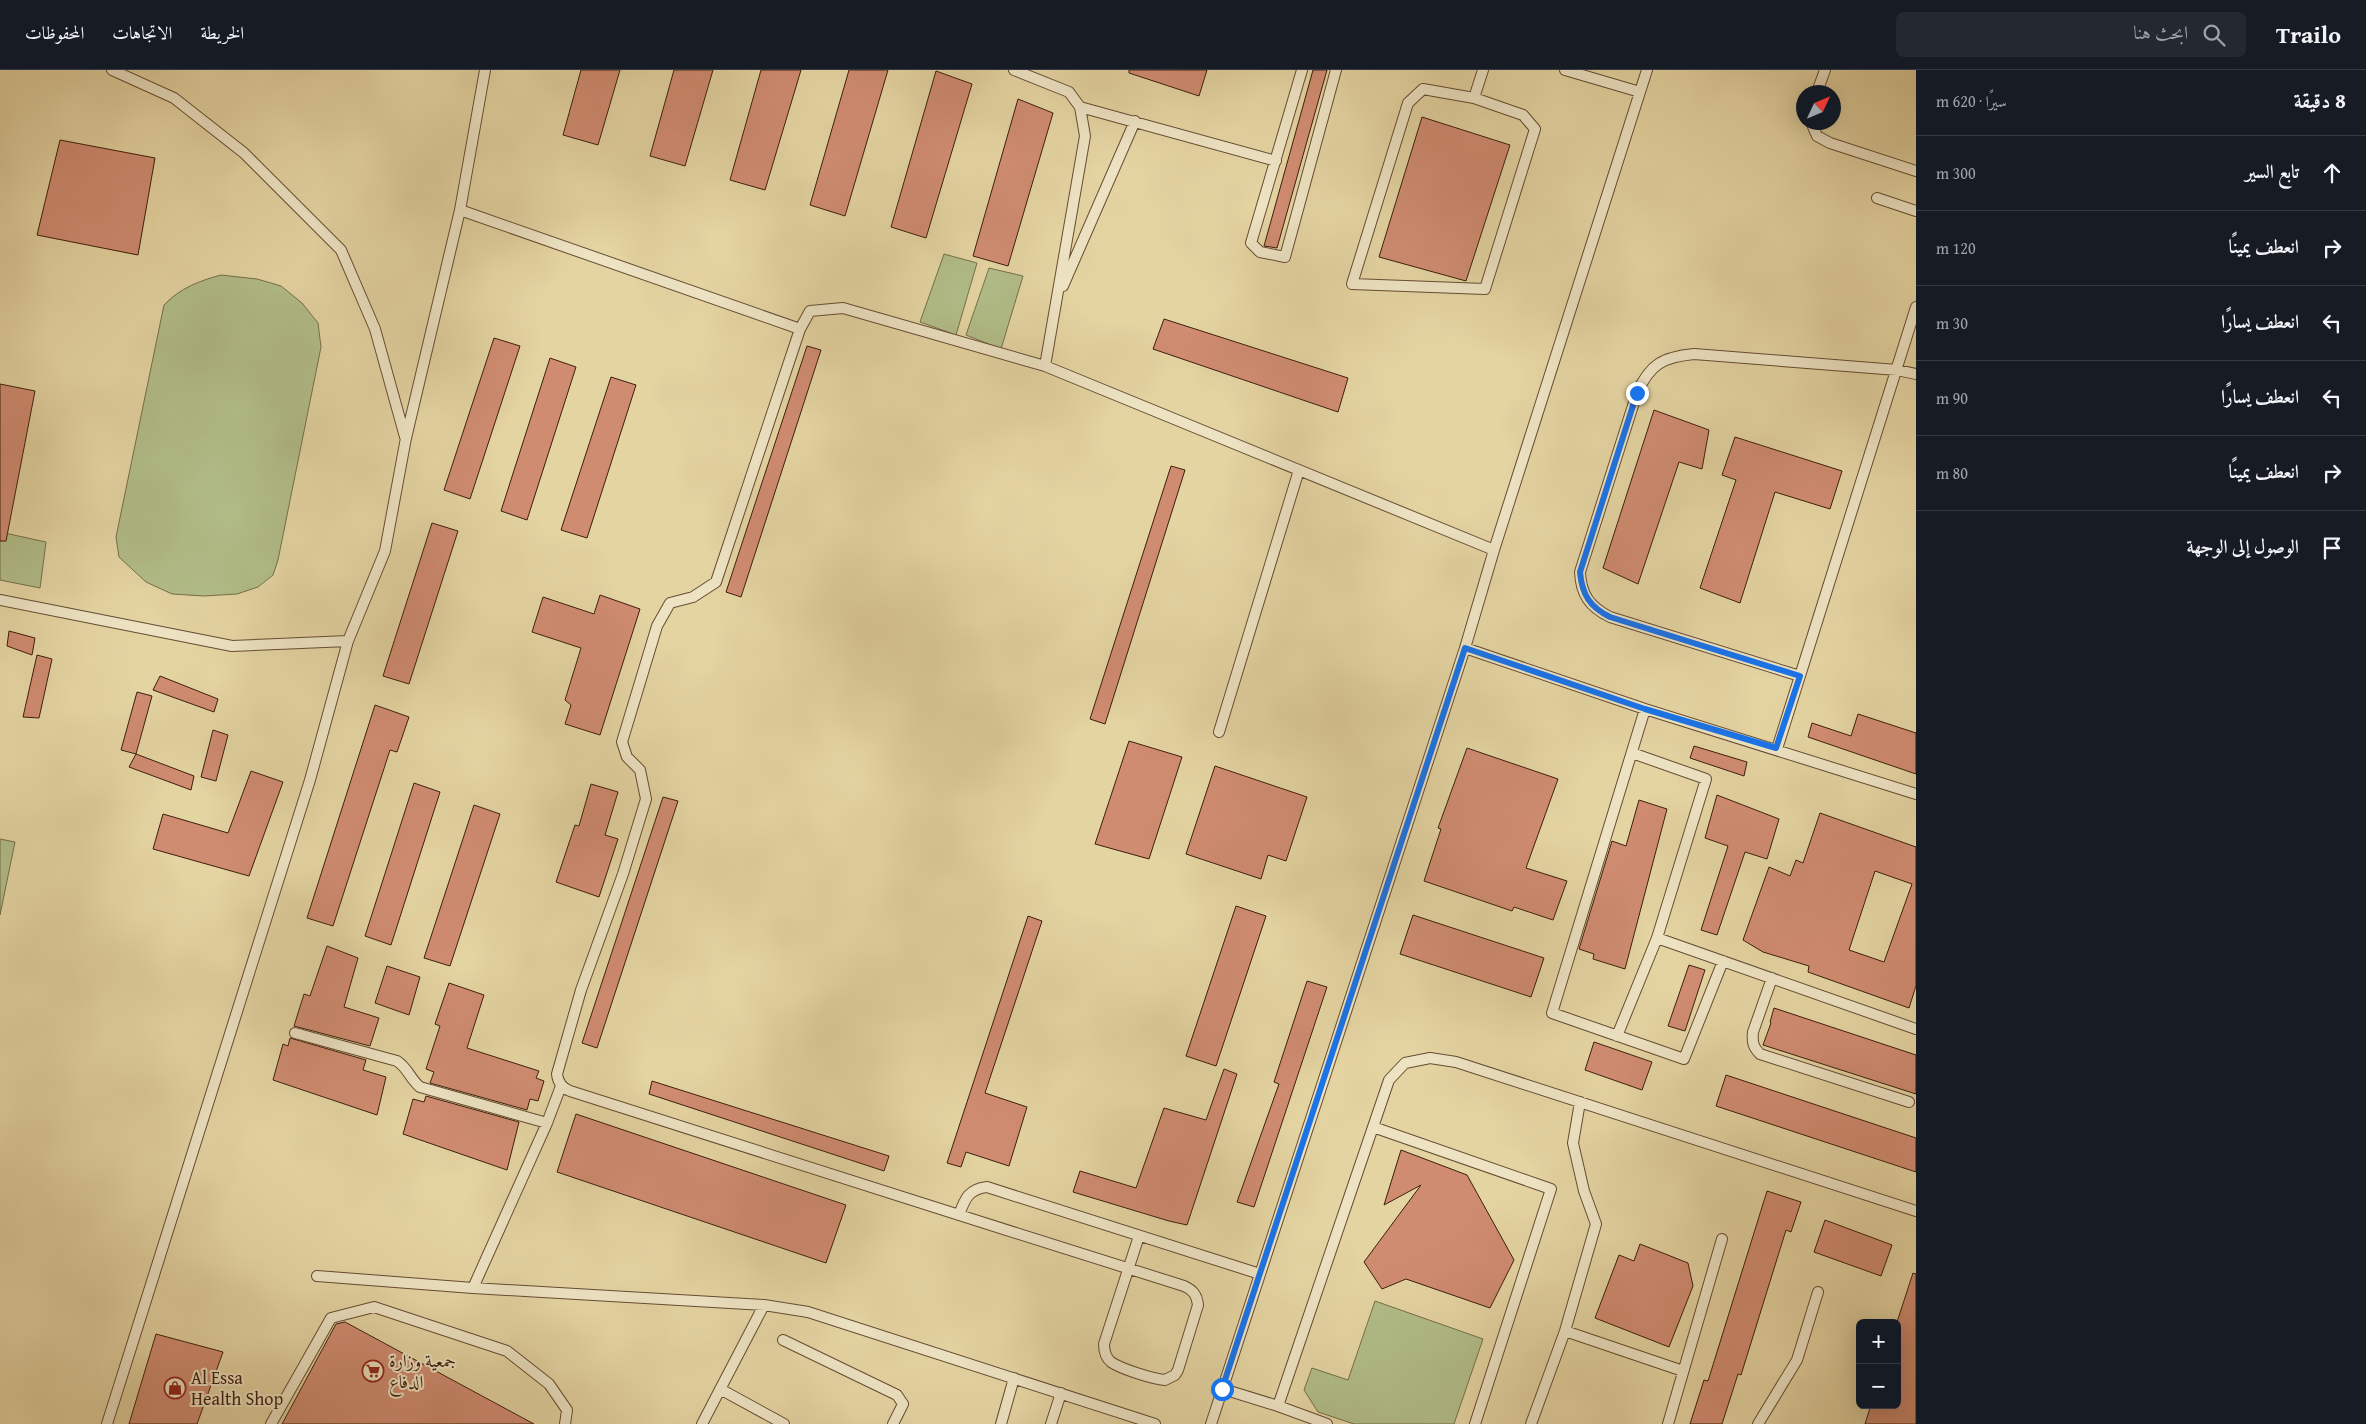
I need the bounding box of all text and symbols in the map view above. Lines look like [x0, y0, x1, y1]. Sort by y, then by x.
search box [1896, 12, 2246, 57]
text: Trailo [2276, 17, 2341, 52]
text: ابحث هنا [2133, 18, 2188, 46]
text: المحفوظات [25, 19, 84, 46]
text: الاتجاهات [112, 19, 172, 46]
text: الخريطة [200, 19, 244, 46]
icon: search [2200, 21, 2228, 49]
north arrow [1796, 85, 1841, 130]
text: 8 دقيقة [2294, 85, 2346, 116]
text: سيرًا · 620 m [1936, 89, 2007, 113]
text: تابع السير [2245, 157, 2299, 185]
icon: ahead [2318, 159, 2346, 187]
text: 300 m [1936, 161, 1976, 185]
text: انعطف يمينًا [2229, 232, 2299, 260]
icon: right [2318, 234, 2346, 262]
text: 120 m [1936, 236, 1976, 260]
text: انعطف يسارًا [2221, 307, 2299, 335]
icon: left [2318, 309, 2346, 337]
text: 30 m [1936, 311, 1968, 335]
route end [1626, 382, 1649, 405]
text: انعطف يسارًا [2221, 382, 2299, 410]
icon: left [2318, 384, 2346, 412]
text: 90 m [1936, 386, 1968, 410]
text: انعطف يمينًا [2229, 457, 2299, 485]
icon: right [2318, 459, 2346, 487]
text: 80 m [1936, 461, 1968, 485]
text: الوصول إلى الوجهة [2187, 532, 2299, 560]
icon: arrive [2318, 534, 2346, 562]
map controls [1856, 1319, 1901, 1409]
button: + [1856, 1319, 1901, 1364]
place label: جمعية وزارة الدفاع [389, 1347, 456, 1397]
supermarket icon: جمعية وزارة الدفاع [361, 1359, 385, 1383]
place label: Al Essa Health Shop [191, 1364, 283, 1412]
button: − [1856, 1364, 1901, 1409]
shop icon: Al Essa Health Shop [163, 1376, 187, 1400]
route start [1211, 1378, 1234, 1401]

